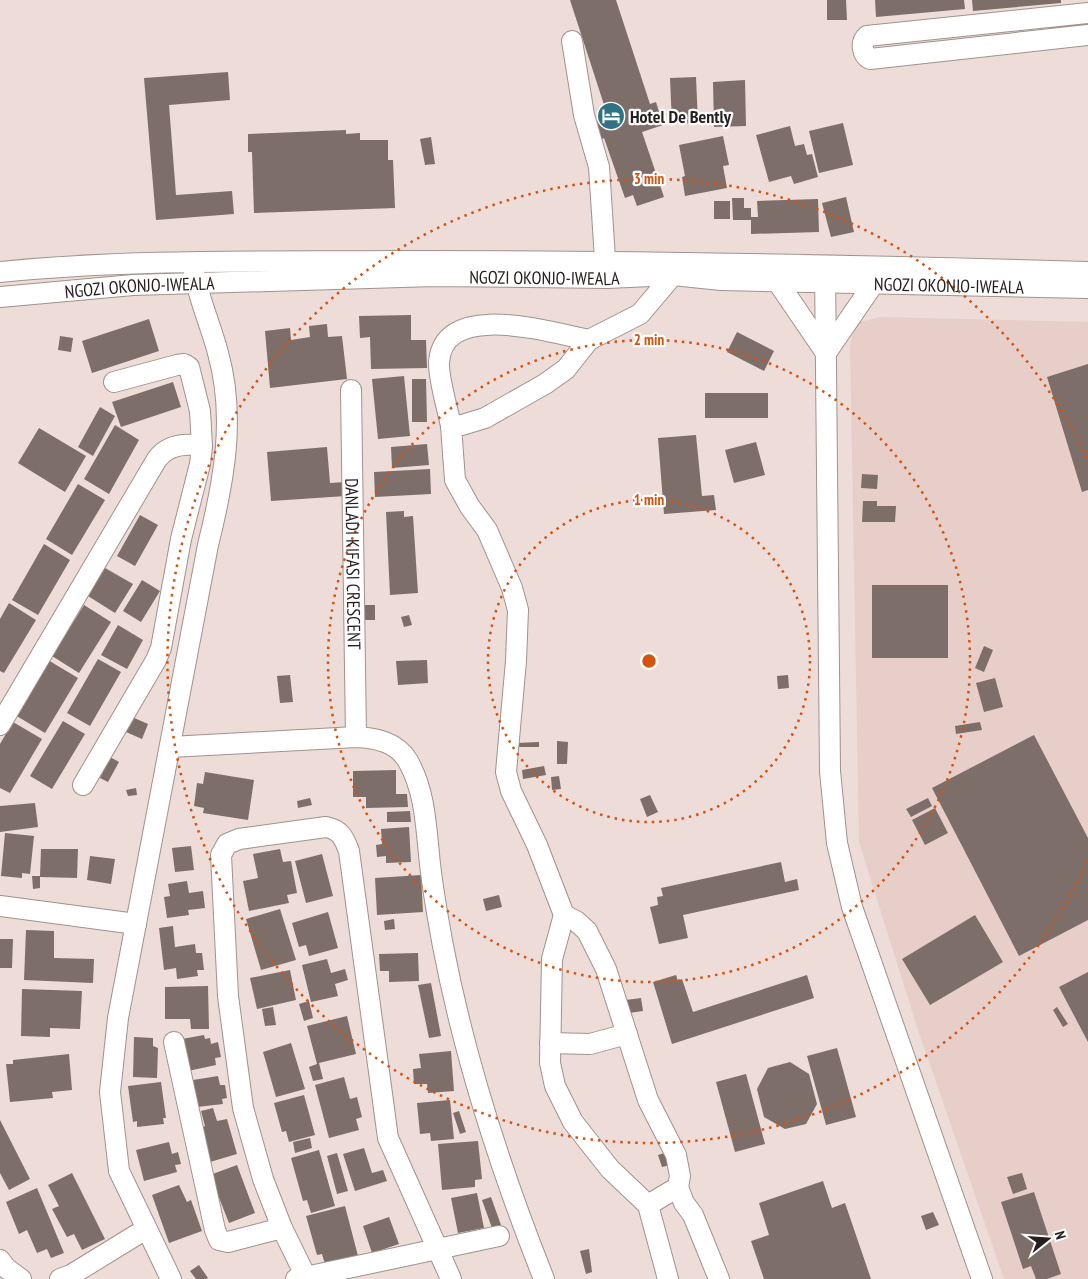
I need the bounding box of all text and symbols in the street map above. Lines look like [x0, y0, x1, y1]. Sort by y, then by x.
hotel icon: Hotel De Bently [596, 101, 626, 131]
place label: Hotel De Bently [630, 105, 732, 128]
text: 3 min [634, 169, 664, 188]
street label: NGOZI OKONJO-IWEALA [469, 265, 620, 290]
street label: NGOZI OKONJO-IWEALA [64, 271, 215, 303]
street label: NGOZI OKONJO-IWEALA [874, 272, 1025, 298]
text: 2 min [634, 330, 664, 349]
street label: DANLADI KIFASI CRESCENT [341, 478, 366, 650]
text: 1 min [634, 490, 664, 509]
centre of rings [640, 652, 658, 670]
north arrow [1023, 1214, 1073, 1264]
text: N [1051, 1229, 1070, 1241]

